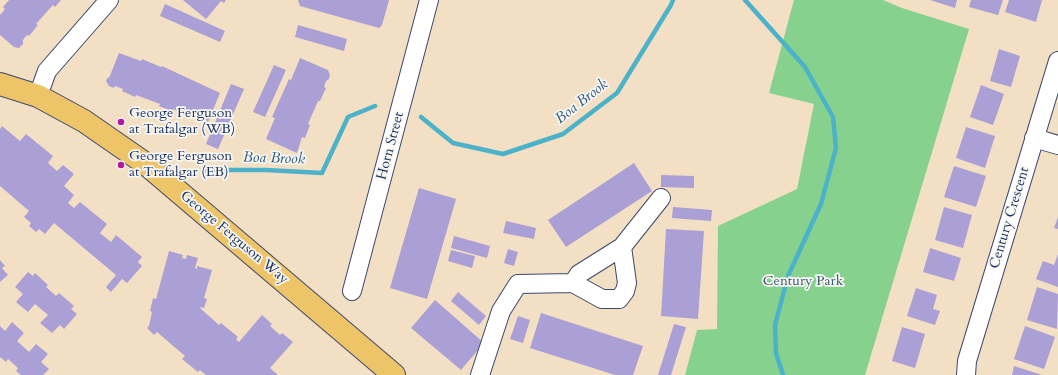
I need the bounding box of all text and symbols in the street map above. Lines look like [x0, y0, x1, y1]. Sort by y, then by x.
water label: Boa Brook [552, 76, 612, 128]
place label: George Ferguson at Trafalgar (WB) [129, 106, 235, 138]
street label: Horn Street [374, 110, 408, 182]
marker: George Ferguson at Trafalgar (WB) [116, 117, 126, 127]
place label: George Ferguson at Trafalgar (EB) [129, 149, 232, 182]
water label: Boa Brook [243, 149, 305, 169]
marker: George Ferguson at Trafalgar (EB) [116, 160, 126, 170]
street label: Century Crescent [987, 165, 1033, 271]
street label: George Ferguson Way [177, 188, 291, 288]
park label: Century Park [763, 274, 843, 290]

